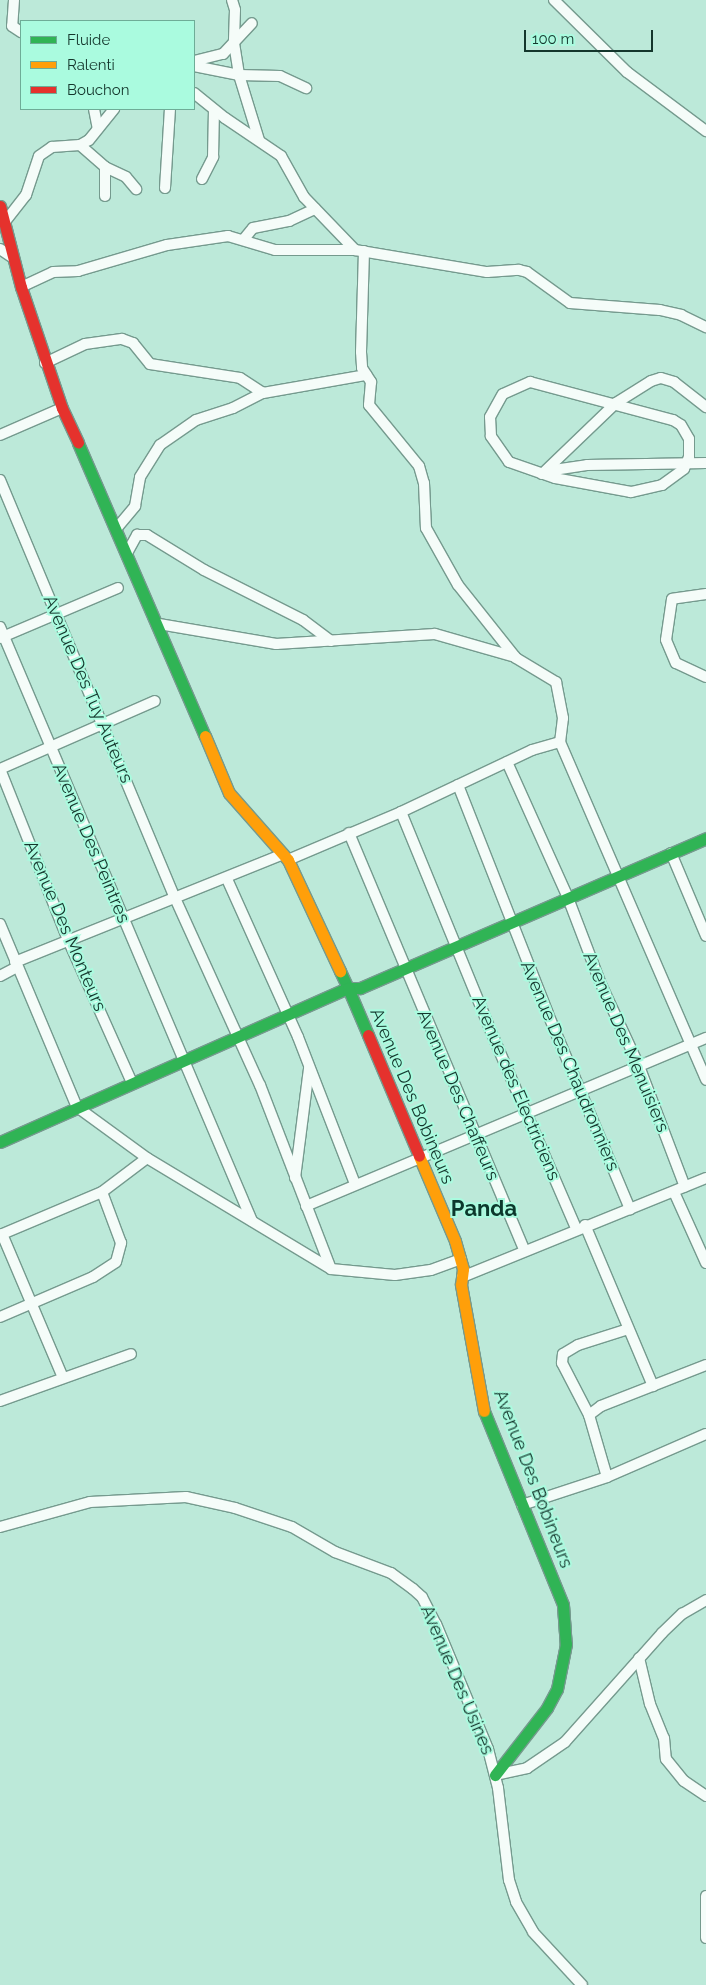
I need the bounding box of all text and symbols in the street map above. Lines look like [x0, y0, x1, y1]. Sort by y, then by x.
legend [20, 20, 195, 110]
scale bar [526, 20, 655, 52]
text: 100 m [532, 30, 574, 48]
text: Fluide [67, 31, 110, 49]
text: Ralenti [67, 56, 115, 74]
text: Bouchon [67, 81, 129, 99]
street label: Avenue Des Tuy Auteurs [38, 591, 138, 787]
street label: Avenue Des Peintres [48, 760, 134, 926]
street label: Avenue Des Monteurs [19, 837, 111, 1015]
street label: Avenue Des Menuisiers [578, 949, 674, 1135]
street label: Avenue Des Chaudronniers [516, 958, 624, 1174]
street label: Avenue des Electriciens [467, 992, 565, 1184]
street label: Avenue Des Bobineurs [365, 1005, 459, 1187]
street label: Avenue Des Chaffeurs [412, 1006, 504, 1184]
district label: Panda [451, 1196, 517, 1222]
street label: Avenue Des Bobineurs [489, 1387, 577, 1571]
street label: Avenue Des Usines [416, 1602, 498, 1758]

